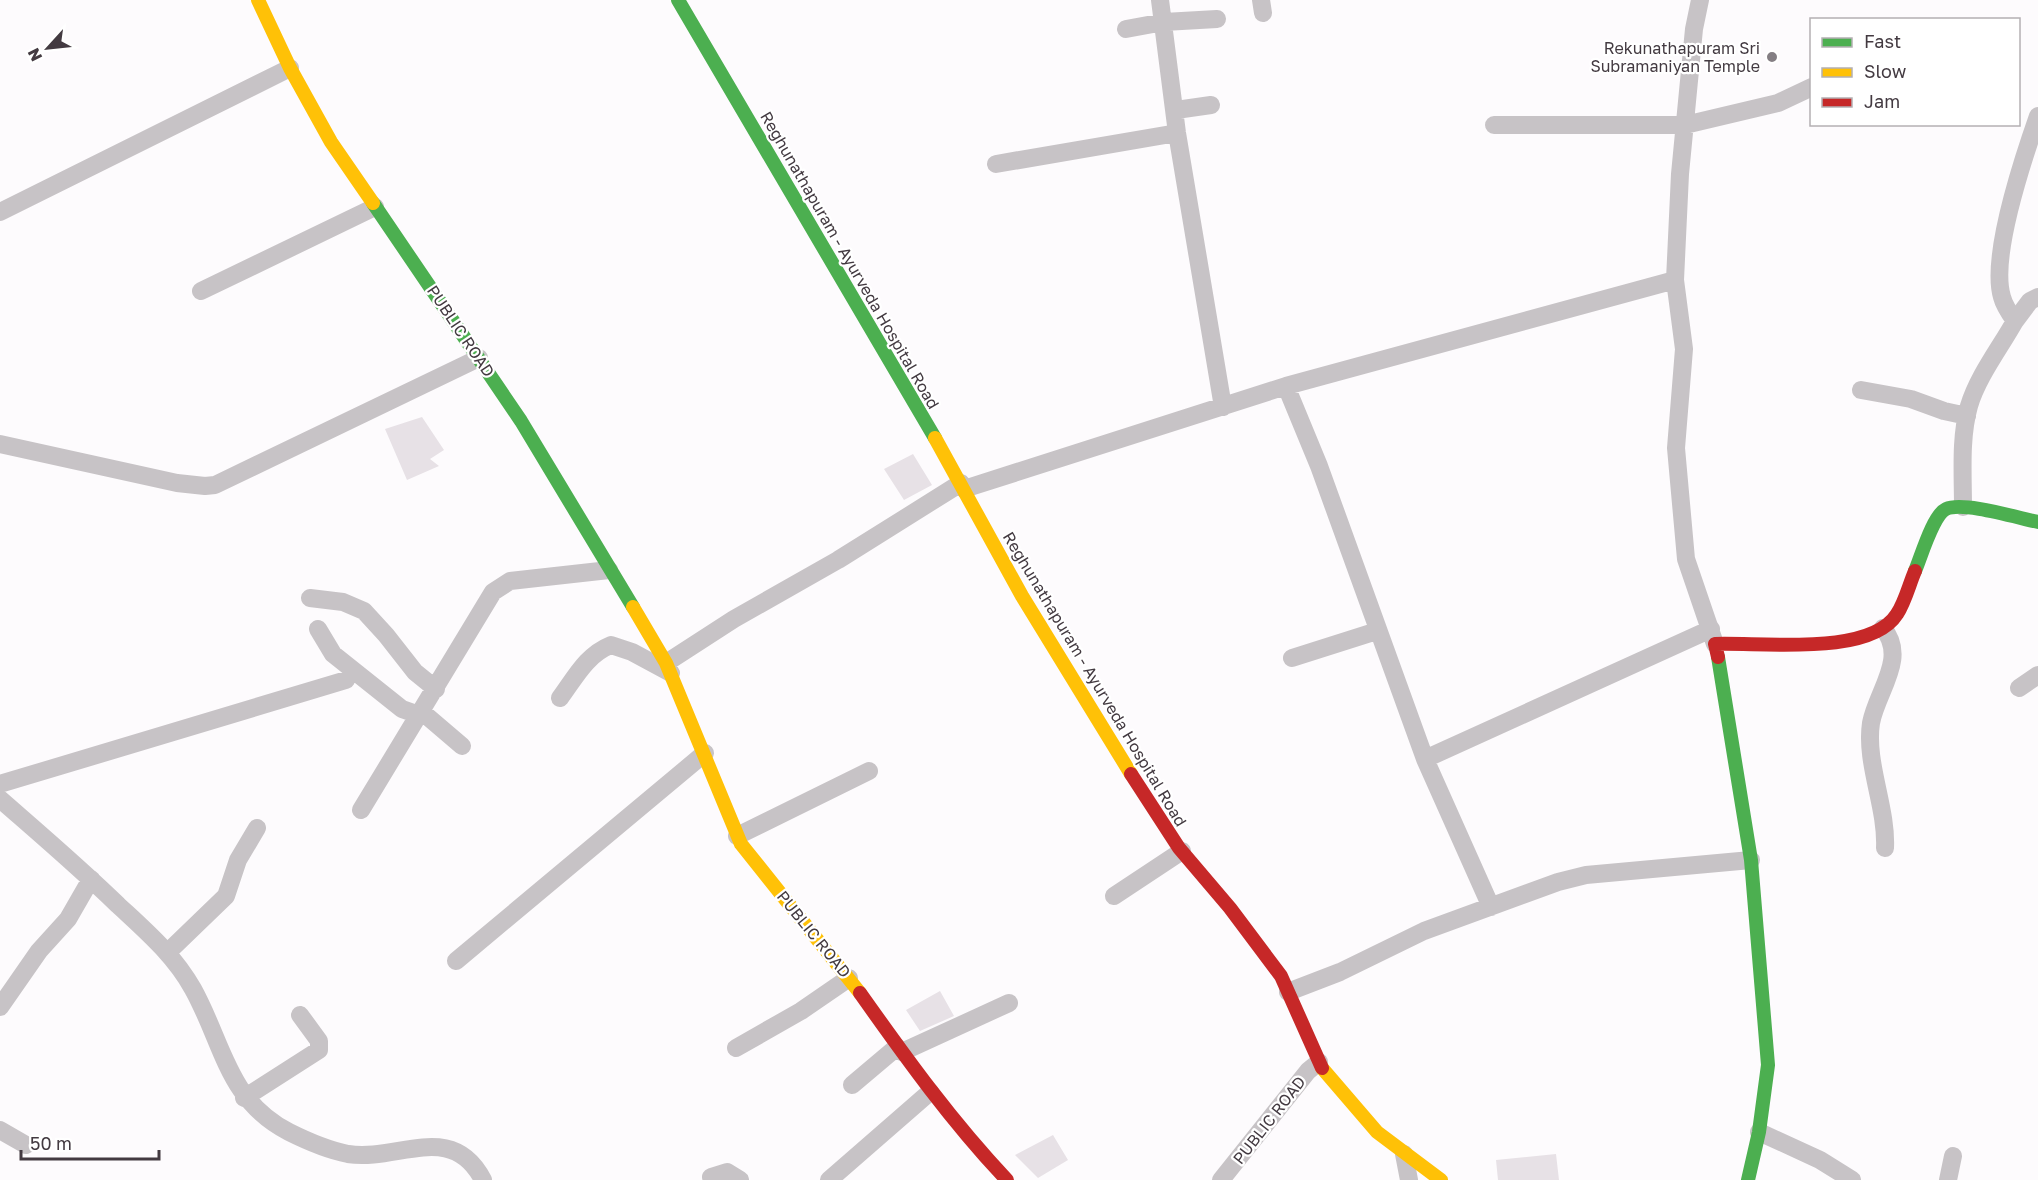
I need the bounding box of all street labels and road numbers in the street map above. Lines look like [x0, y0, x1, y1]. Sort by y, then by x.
street label: Reghunathapuram - Ayurveda Hospital Road [756, 108, 944, 412]
street label: PUBLIC ROAD [423, 281, 499, 381]
street label: Reghunathapuram - Ayurveda Hospital Road [999, 528, 1191, 830]
street label: PUBLIC ROAD [773, 886, 855, 982]
street label: PUBLIC ROAD [1228, 1072, 1310, 1168]

